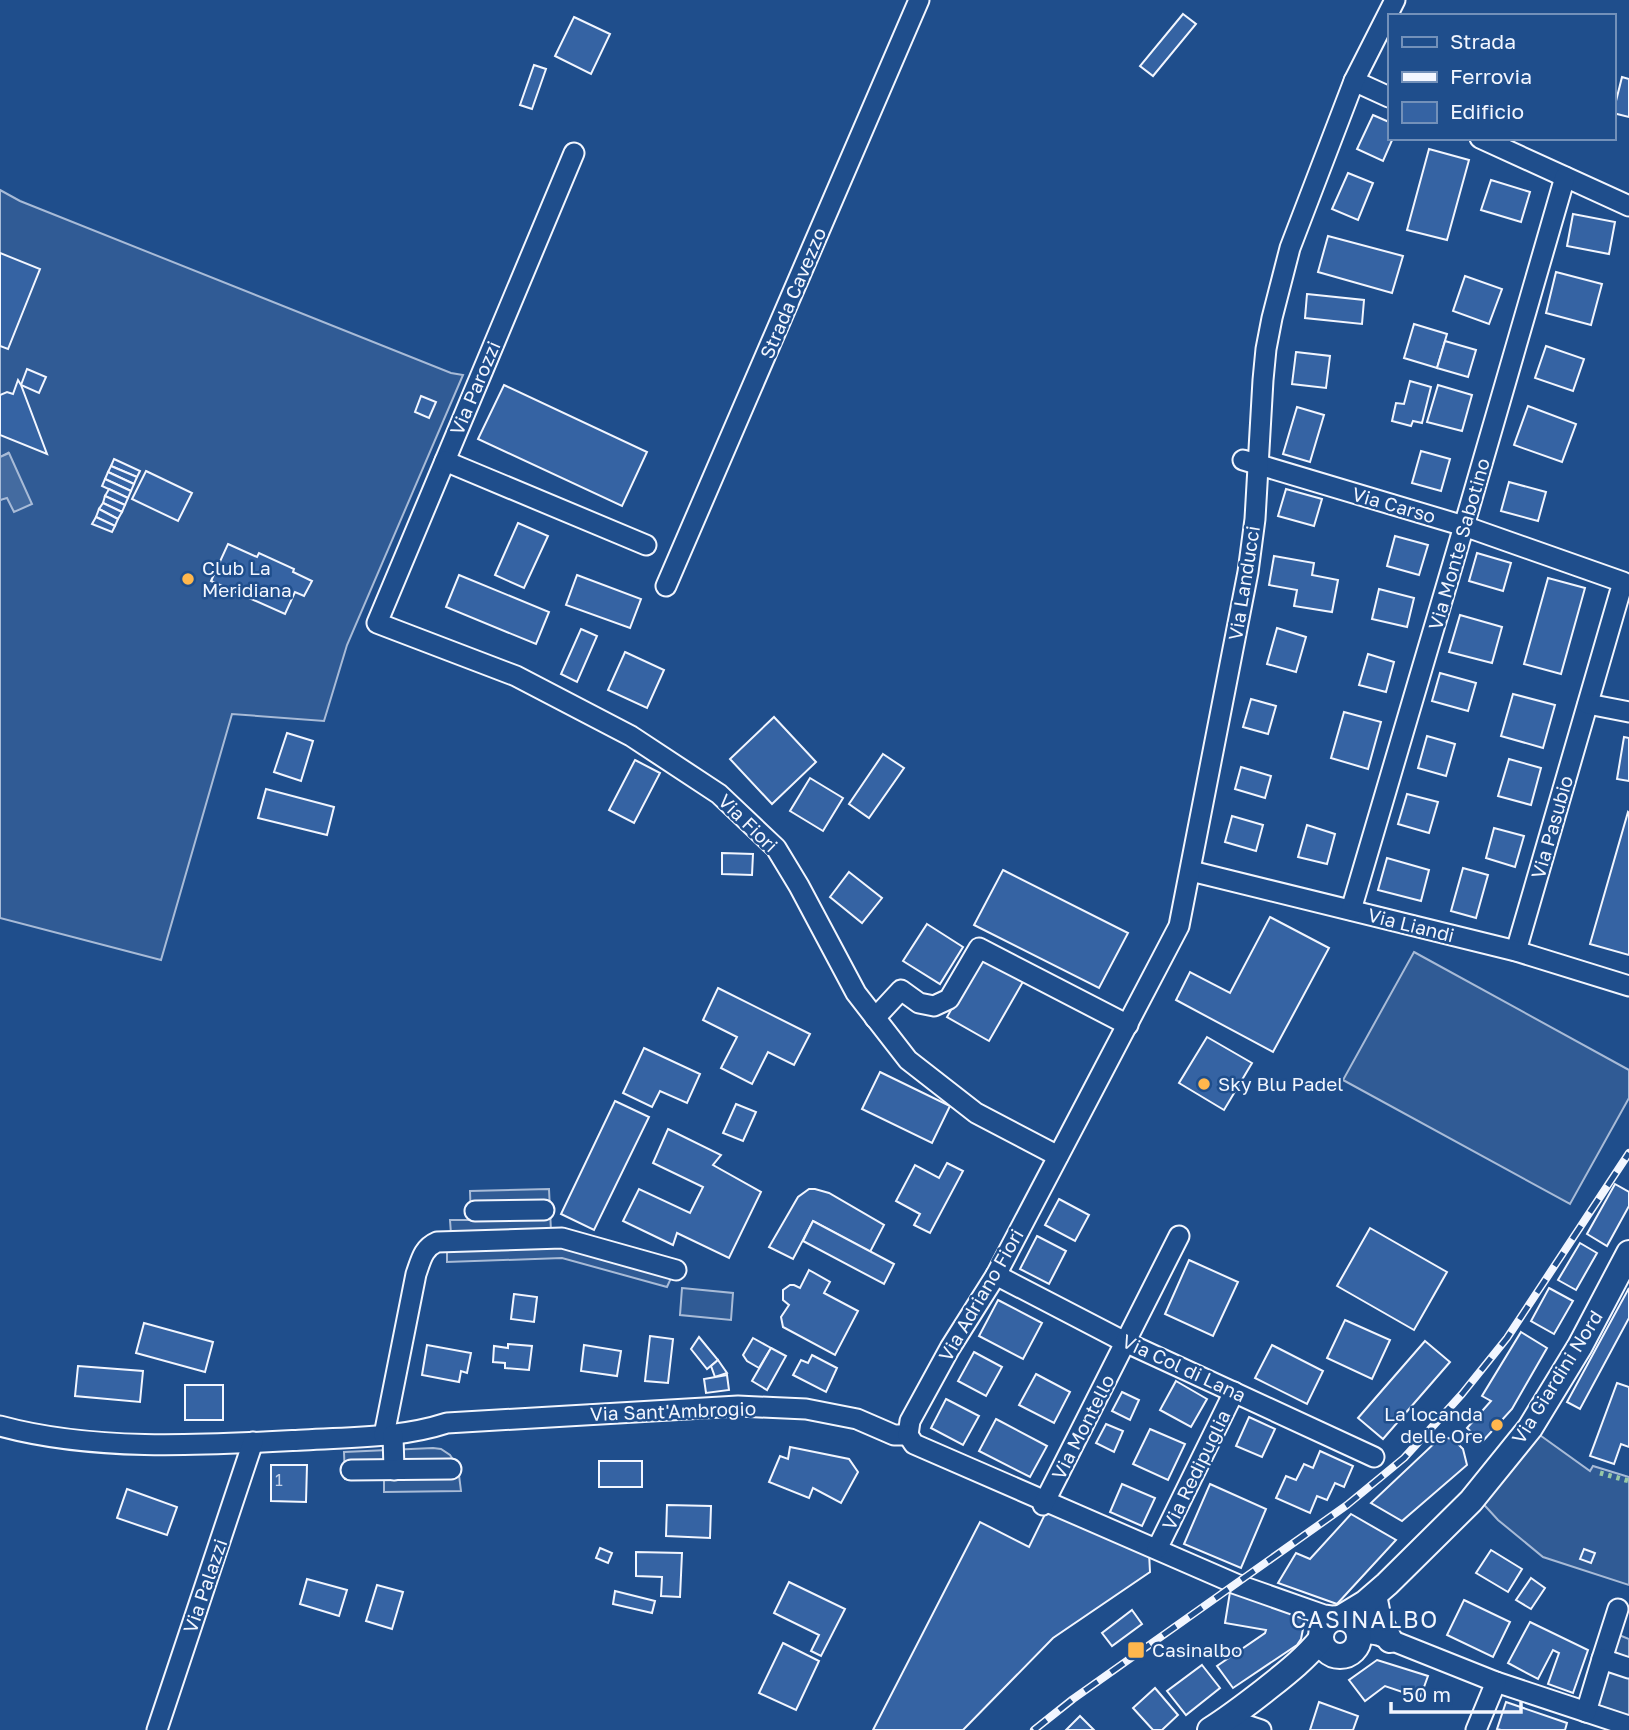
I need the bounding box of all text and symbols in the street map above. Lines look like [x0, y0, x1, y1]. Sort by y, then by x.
legend [1388, 14, 1615, 140]
text: Strada [1450, 28, 1516, 54]
text: Ferrovia [1450, 63, 1532, 89]
text: Edificio [1450, 98, 1524, 124]
street label: Strada Cavezzo [755, 224, 830, 362]
street label: Via Parozzi [444, 337, 505, 438]
street label: Via Monte Sabotino [1423, 455, 1494, 632]
street label: Via Carso [1350, 482, 1439, 527]
street label: Via Landucci [1223, 524, 1264, 642]
place label: Club La Meridiana [202, 556, 292, 601]
marker: Club La Meridiana [180, 571, 196, 587]
street label: Via Pasubio [1526, 773, 1577, 881]
street label: Via Fiori [714, 789, 783, 856]
street label: Via Liandi [1365, 903, 1457, 946]
place label: Sky Blu Padel [1218, 1072, 1343, 1095]
marker: Sky Blu Padel [1196, 1076, 1212, 1092]
street label: Via Adriano Fiori [933, 1225, 1028, 1365]
street label: Via Giardini Nord [1506, 1306, 1607, 1448]
street label: Via Col di Lana [1119, 1329, 1250, 1406]
street label: Via Montello [1046, 1371, 1119, 1483]
street label: Via Sant'Ambrogio [590, 1396, 756, 1425]
place label: La locanda delle Ore [1384, 1402, 1483, 1447]
street label: Via Redipuglia [1157, 1406, 1235, 1534]
marker: La locanda delle Ore [1489, 1417, 1505, 1433]
house number: 1 [275, 1470, 283, 1490]
street label: Via Palazzi [178, 1536, 231, 1636]
district label: CASINALBO [1291, 1605, 1439, 1633]
place label: Casinalbo [1152, 1638, 1242, 1661]
marker: Casinalbo [1126, 1640, 1146, 1660]
scale bar [1391, 1670, 1520, 1714]
text: 50 m [1402, 1681, 1451, 1707]

